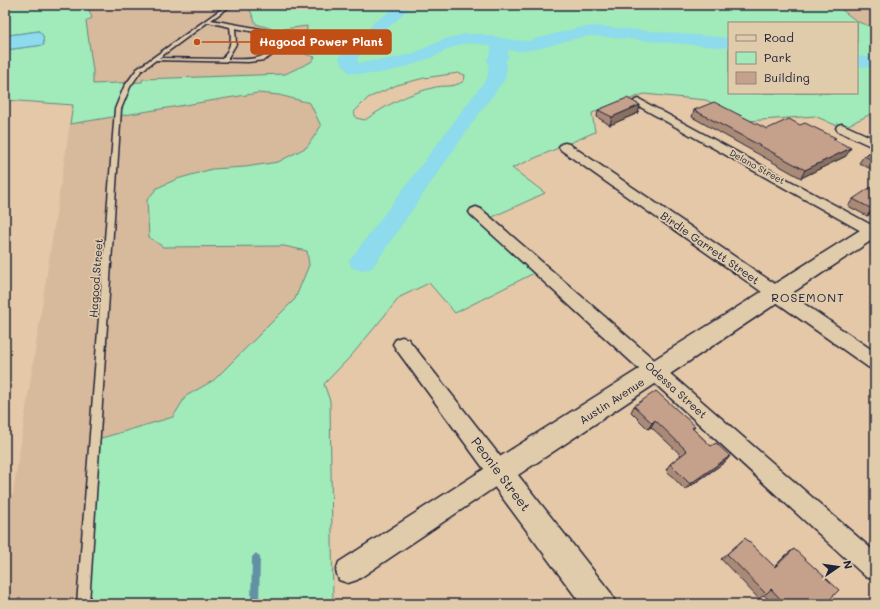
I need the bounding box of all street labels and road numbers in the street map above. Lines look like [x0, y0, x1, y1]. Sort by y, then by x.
street label: Delano Street [728, 147, 787, 186]
street label: Birdie Garrett Street [658, 208, 763, 288]
street label: Hagood Street [85, 238, 106, 318]
street label: Odessa Street [642, 358, 711, 422]
street label: Austin Avenue [576, 374, 647, 427]
street label: Peonie Street [468, 433, 535, 514]

